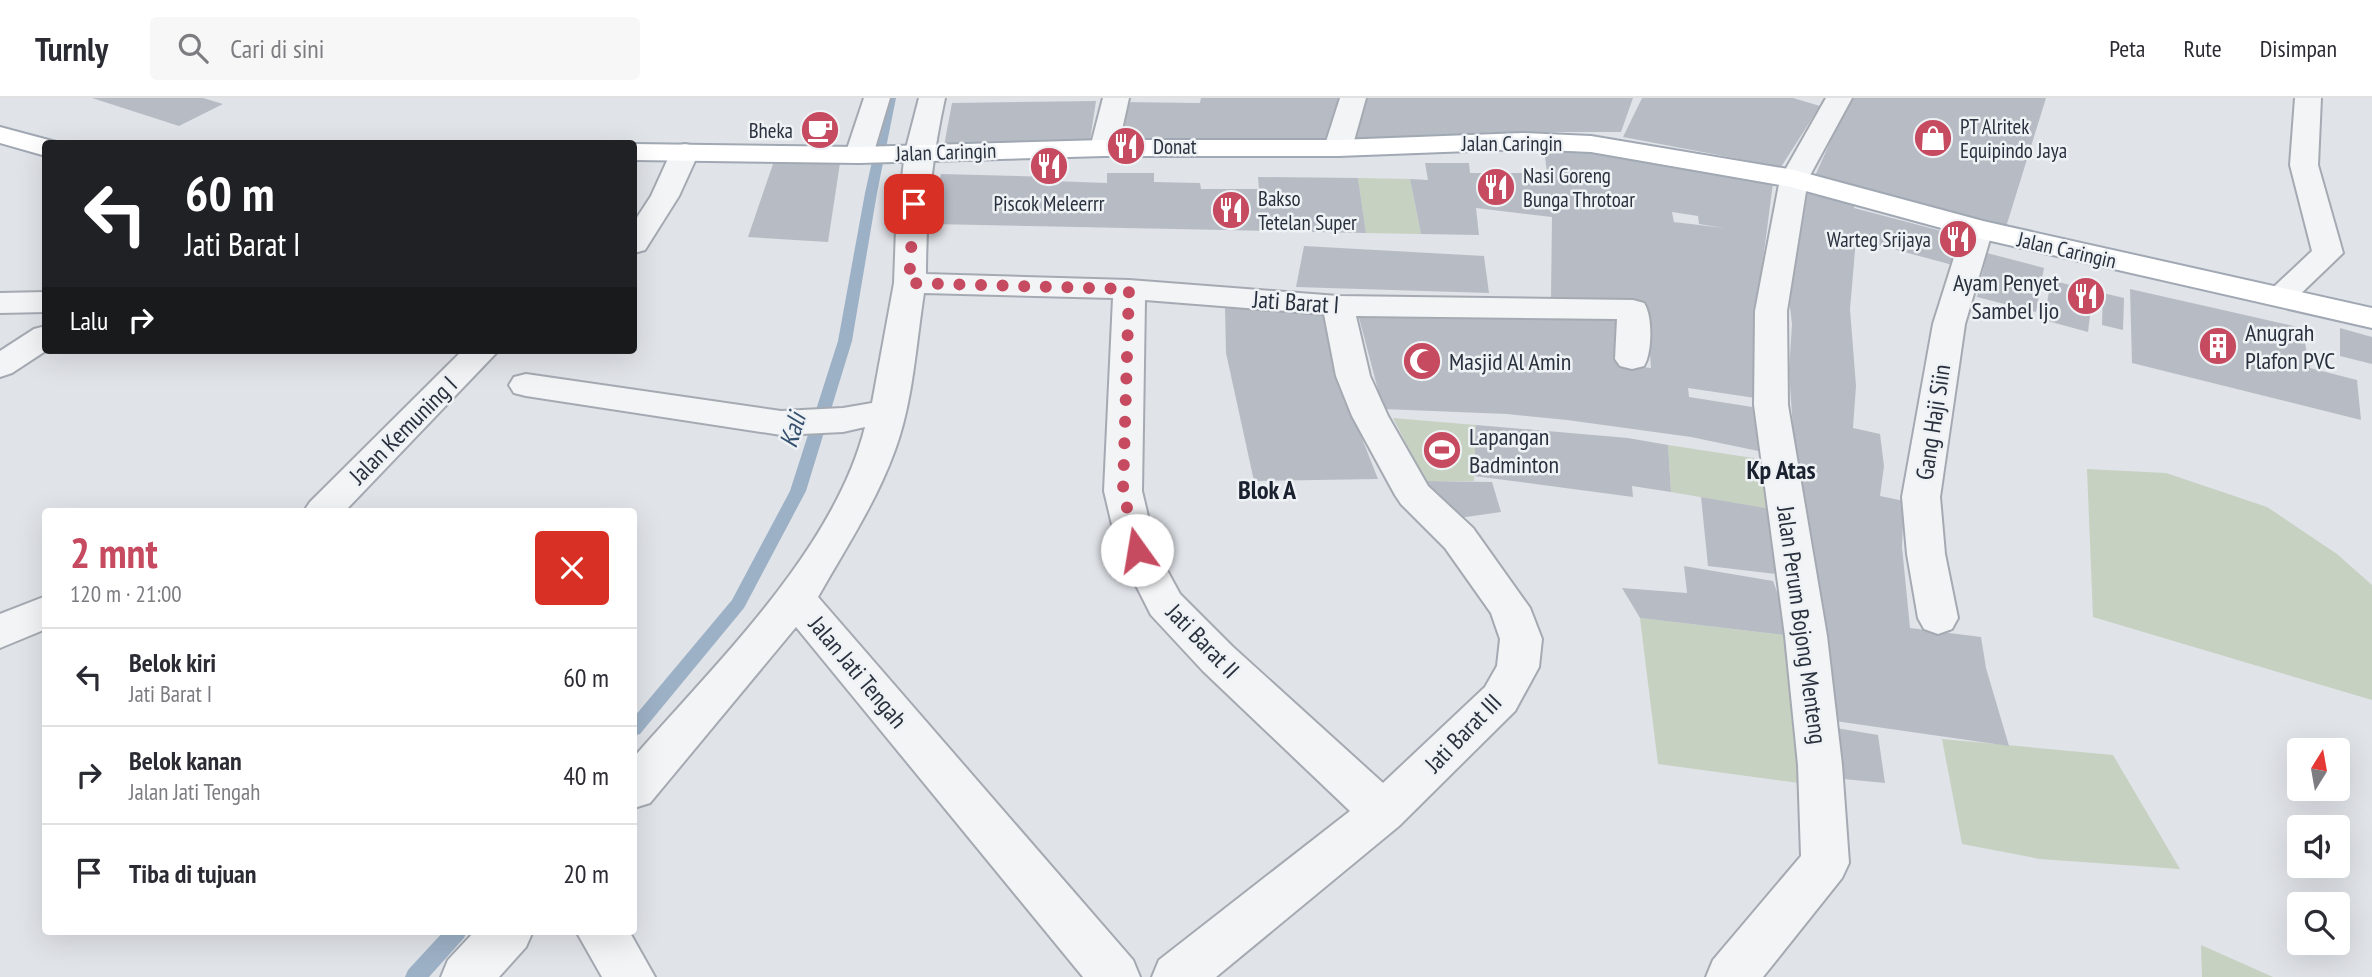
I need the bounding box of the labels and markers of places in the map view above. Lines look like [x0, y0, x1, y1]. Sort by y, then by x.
cafe icon: Bheka [799, 109, 841, 151]
place label: PT Alritek Equipindo Jaya [1960, 113, 2067, 164]
place label: Bheka [749, 117, 793, 144]
shop icon: PT Alritek Equipindo Jaya [1912, 117, 1954, 159]
restaurant icon: Donat [1105, 125, 1147, 167]
place label: Donat [1153, 133, 1197, 160]
restaurant icon: Piscok Meleerrr [1028, 145, 1070, 187]
place label: Nasi Goreng Bunga Throtoar [1523, 162, 1635, 213]
restaurant icon: Nasi Goreng Bunga Throtoar [1475, 166, 1517, 208]
pin [884, 174, 944, 234]
place label: Bakso Tetelan Super [1258, 185, 1357, 236]
restaurant icon: Bakso Tetelan Super [1210, 189, 1252, 231]
place label: Piscok Meleerrr [994, 190, 1105, 217]
restaurant icon: Warteg Srijaya [1937, 218, 1979, 260]
place label: Warteg Srijaya [1827, 226, 1931, 253]
place label: Ayam Penyet Sambel Ijo [1953, 267, 2059, 326]
restaurant icon: Ayam Penyet Sambel Ijo [2065, 275, 2107, 317]
place label: Anugrah Plafon PVC [2245, 317, 2335, 376]
building icon: Anugrah Plafon PVC [2197, 325, 2239, 367]
mosque icon: Masjid Al Amin [1401, 340, 1443, 382]
place label: Masjid Al Amin [1449, 346, 1571, 377]
place label: Lapangan Badminton [1469, 421, 1559, 480]
sports icon: Lapangan Badminton [1421, 429, 1463, 471]

